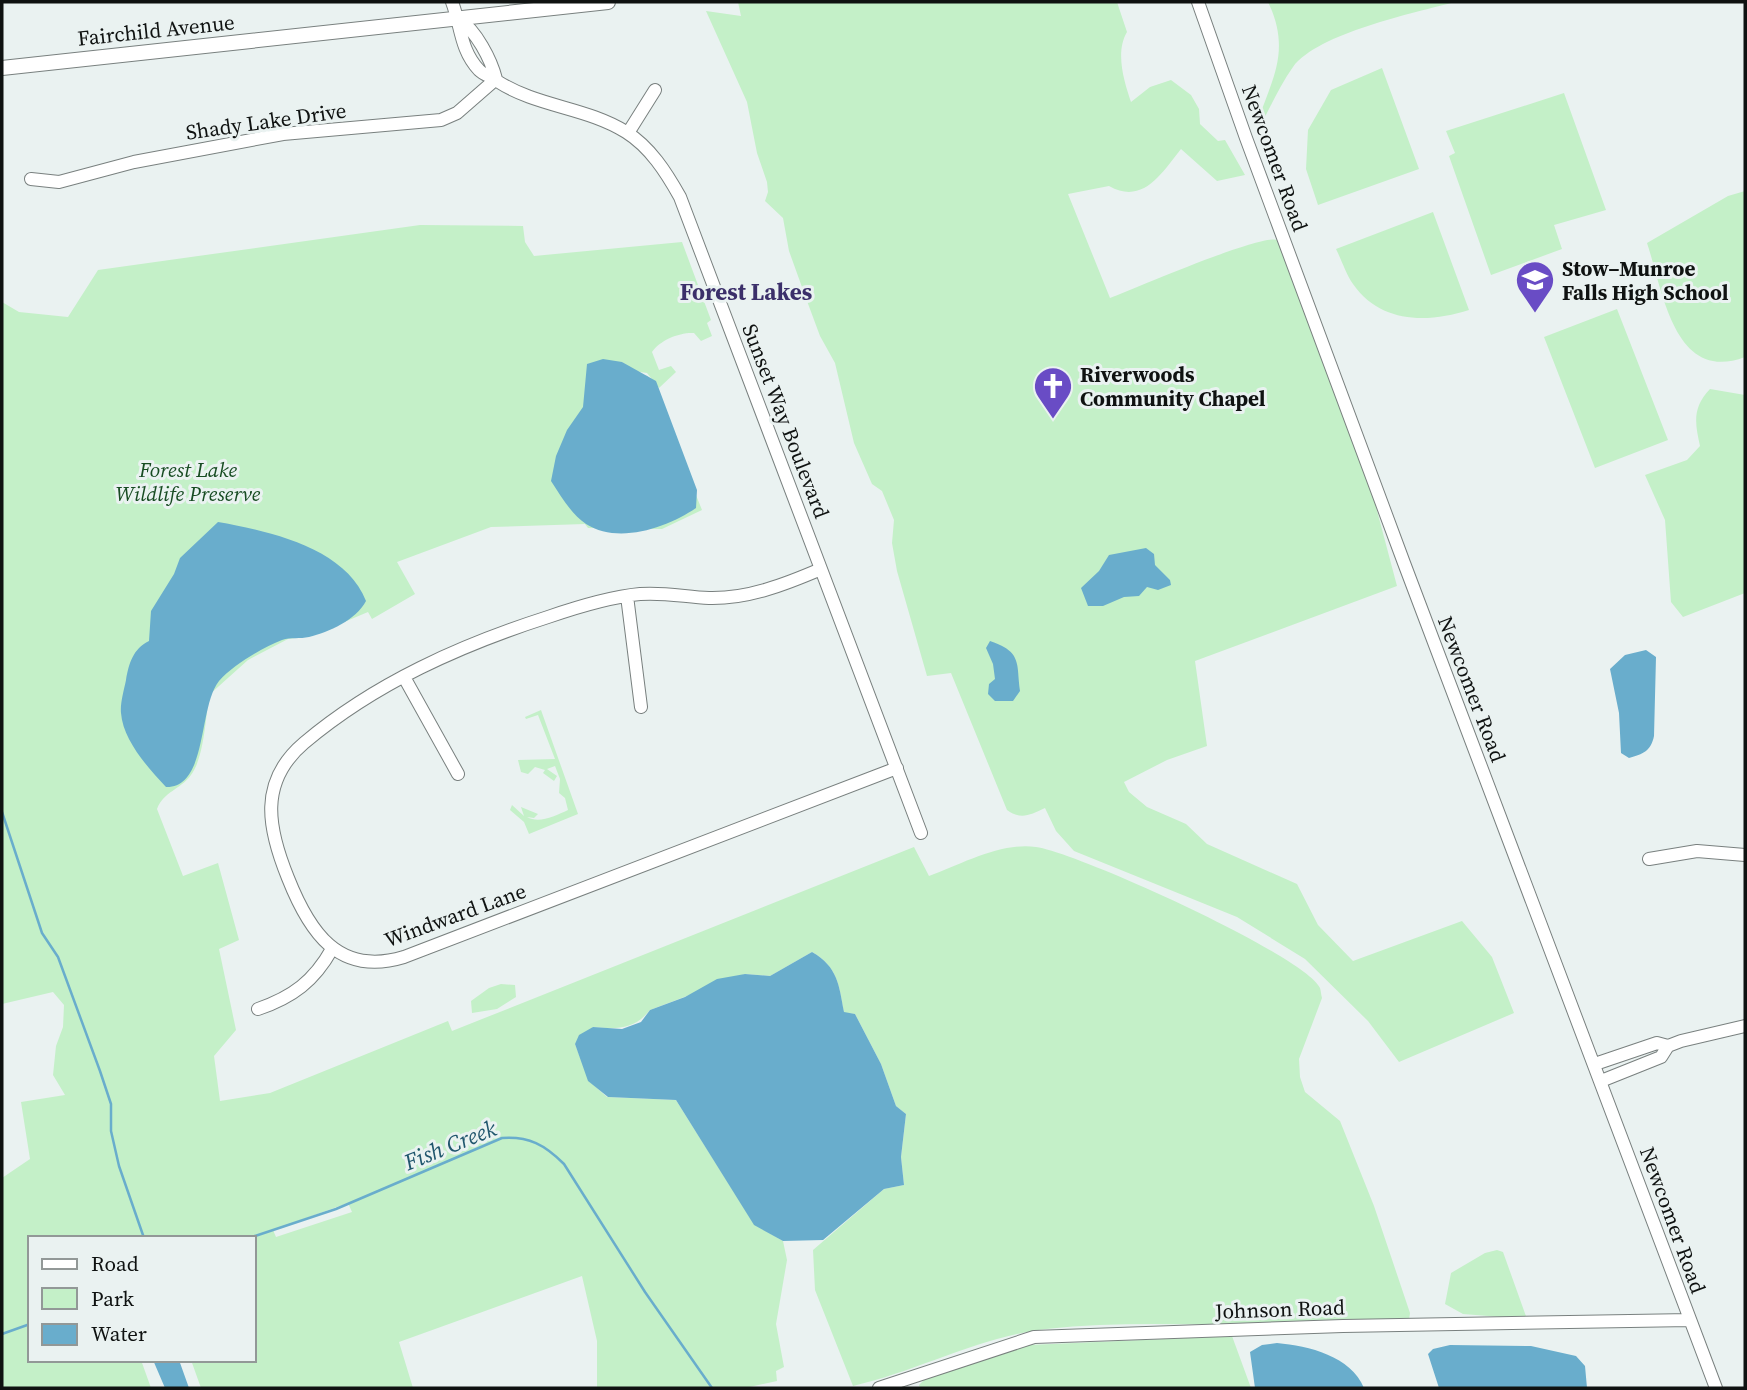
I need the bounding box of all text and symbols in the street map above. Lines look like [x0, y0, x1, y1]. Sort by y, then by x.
street label: Fairchild Avenue [76, 7, 236, 53]
street label: Newcomer Road [1235, 81, 1315, 235]
street label: Shady Lake Drive [184, 95, 348, 147]
place label: Stow–Munroe Falls High School [1562, 254, 1729, 307]
school or university icon: Stow–Munroe Falls High School [1514, 259, 1556, 314]
district label: Forest Lakes [680, 276, 812, 308]
street label: Sunset Way Boulevard [736, 320, 837, 523]
place label: Riverwoods Community Chapel [1080, 360, 1266, 413]
church icon: Riverwoods Community Chapel [1032, 365, 1074, 420]
park label: Forest Lake Wildlife Preserve [116, 455, 261, 508]
street label: Newcomer Road [1431, 612, 1513, 766]
street label: Windward Lane [380, 876, 530, 954]
water label: Fish Creek [398, 1112, 501, 1178]
street label: Newcomer Road [1633, 1143, 1713, 1297]
legend [28, 1236, 256, 1362]
text: Road [91, 1249, 139, 1278]
text: Park [91, 1284, 135, 1313]
street label: Johnson Road [1214, 1292, 1346, 1326]
text: Water [91, 1319, 147, 1348]

